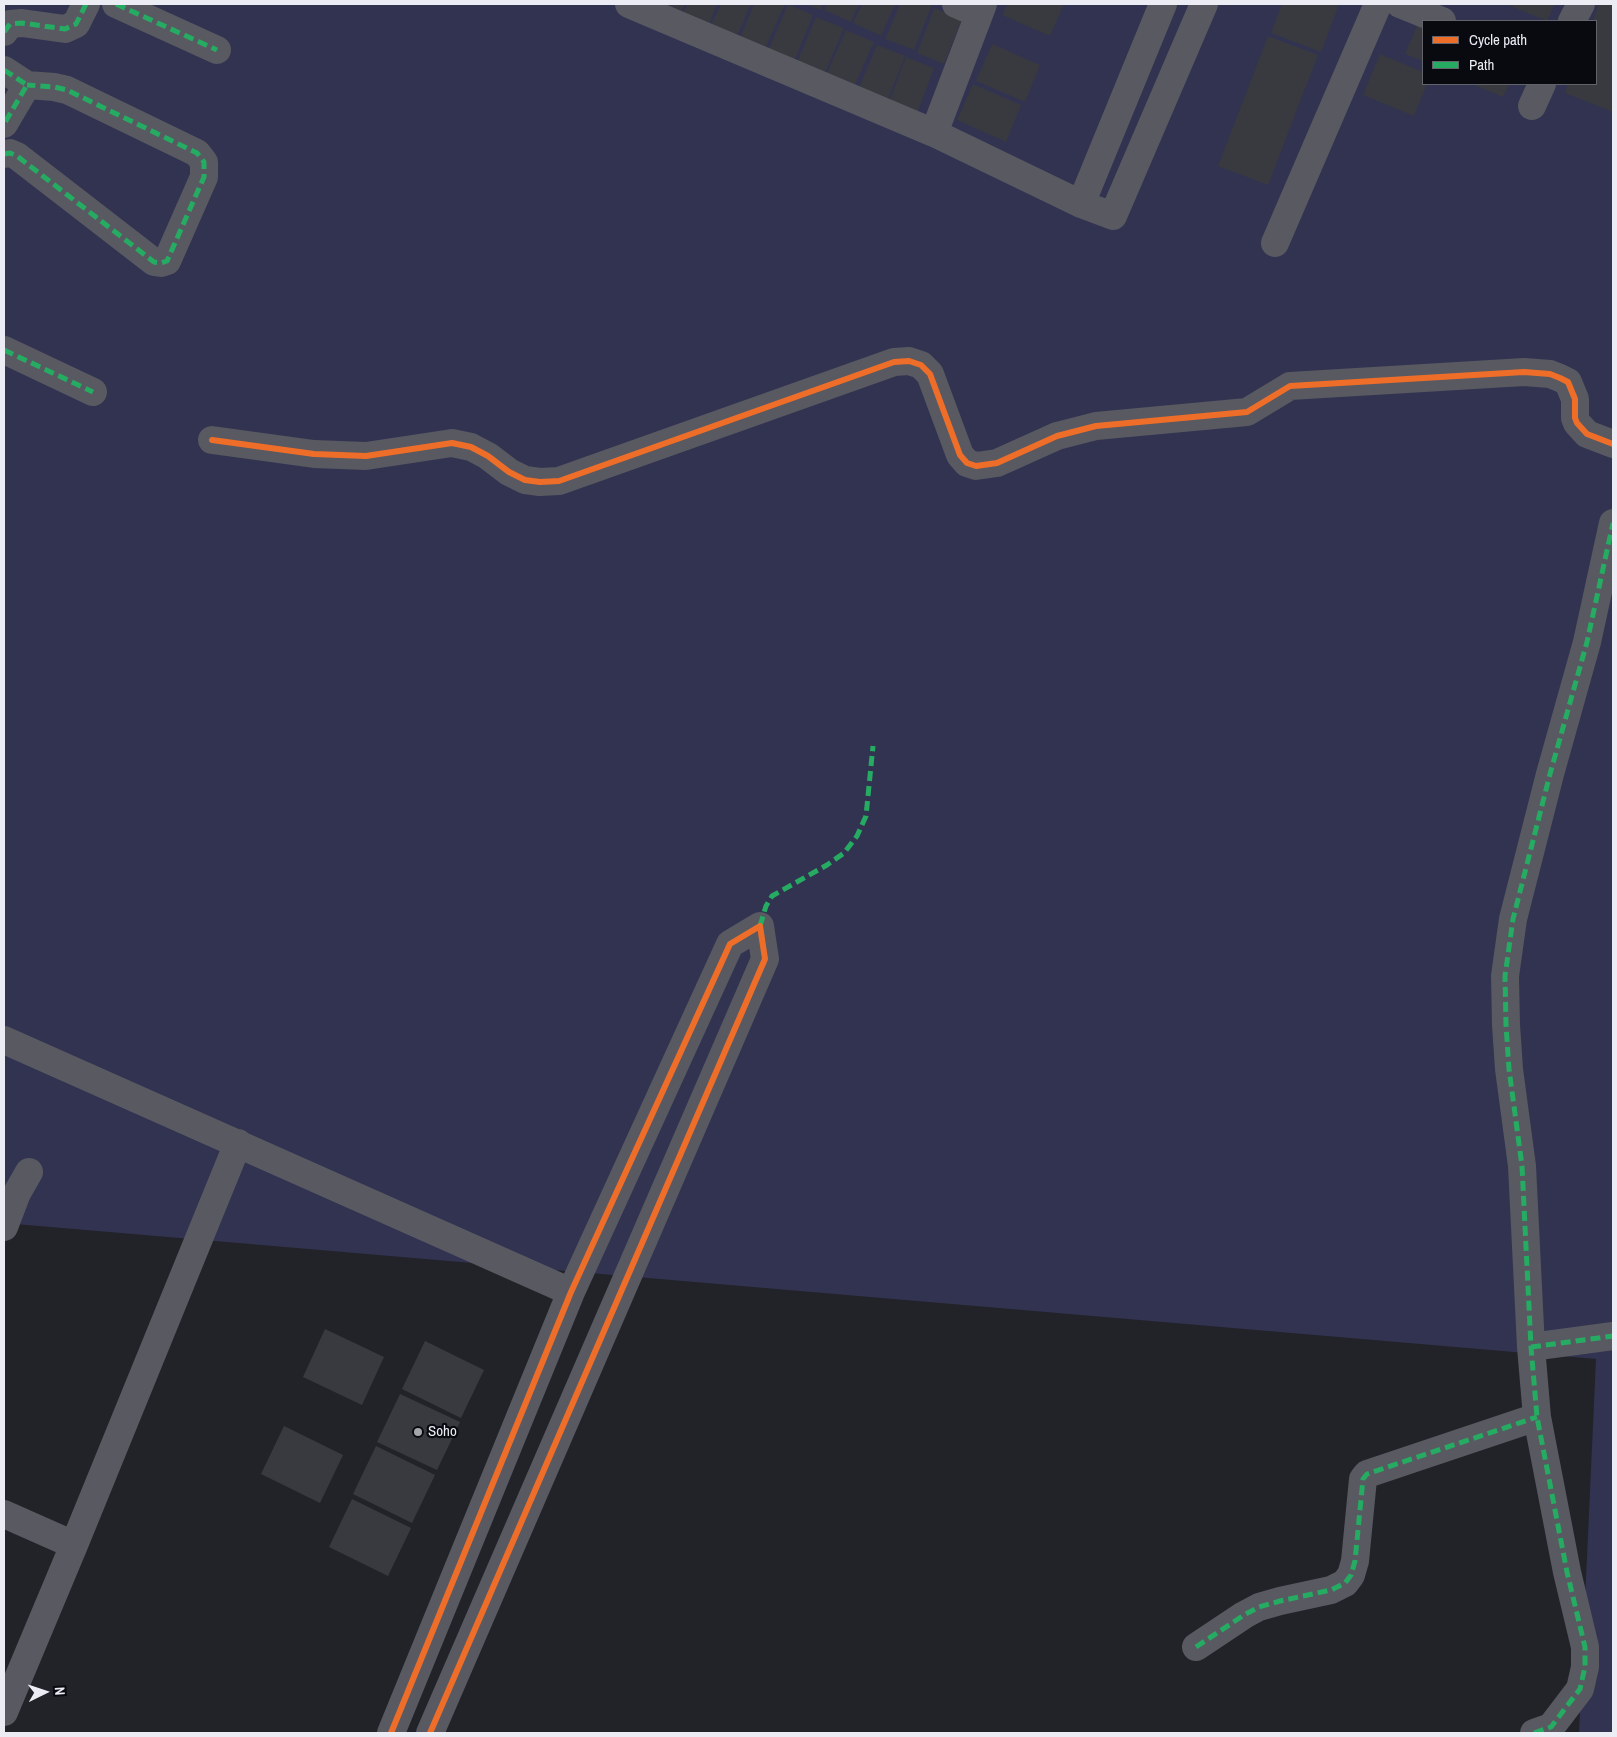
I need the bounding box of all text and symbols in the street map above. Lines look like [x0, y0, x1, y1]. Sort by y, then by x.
legend [1422, 20, 1597, 85]
text: Cycle path [1469, 29, 1527, 50]
text: Path [1469, 54, 1494, 75]
place label: Soho [428, 1423, 457, 1441]
marker: Soho [412, 1426, 424, 1438]
north arrow [20, 1667, 70, 1717]
text: N [51, 1686, 69, 1696]

